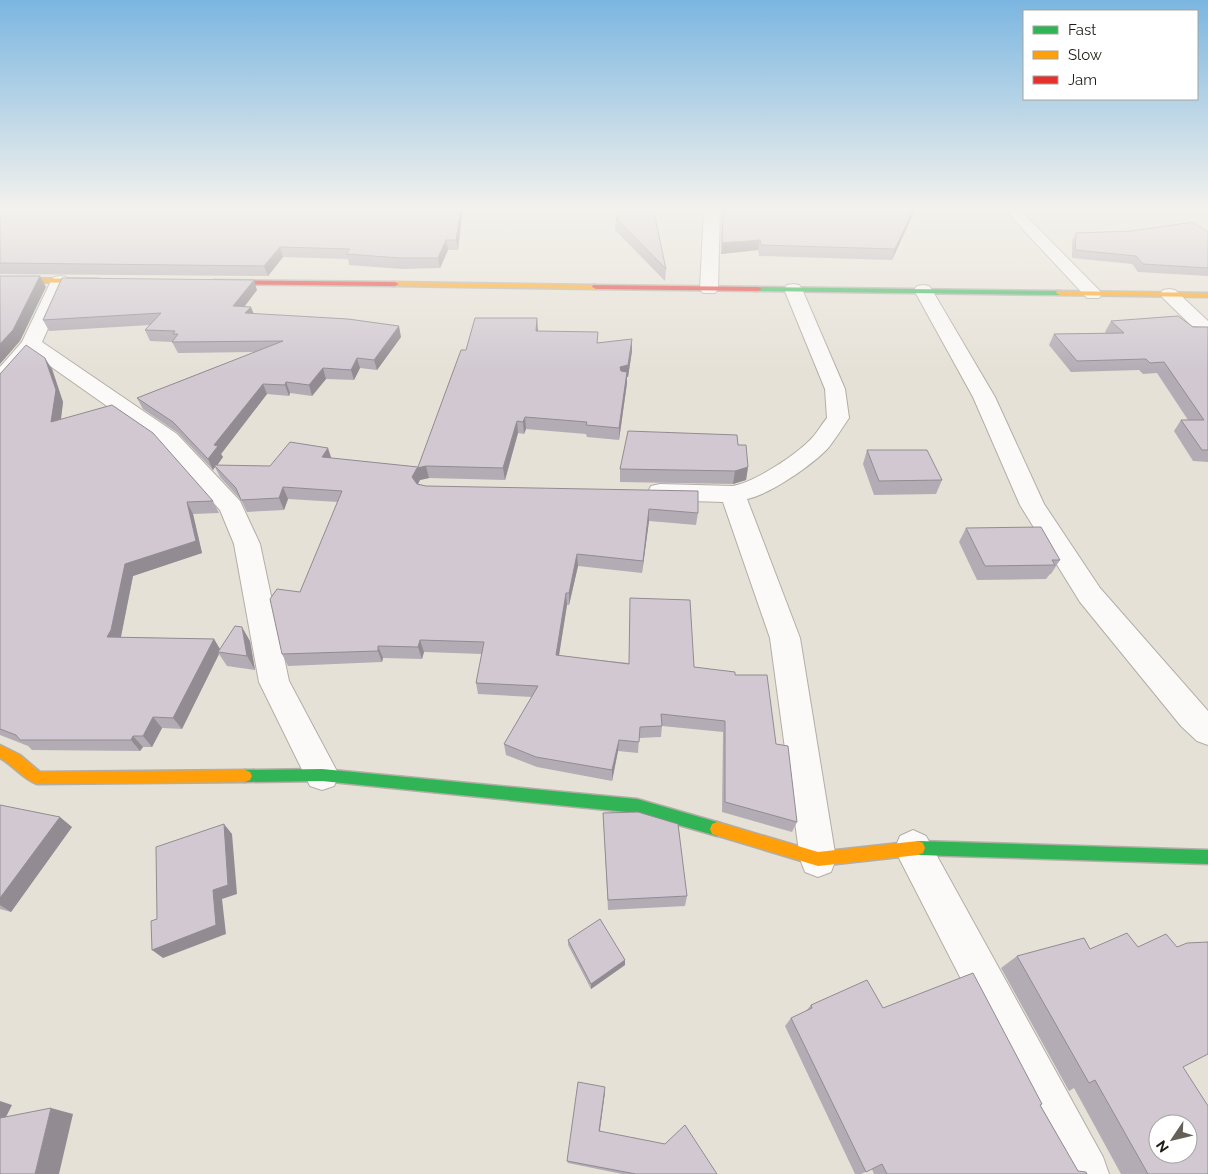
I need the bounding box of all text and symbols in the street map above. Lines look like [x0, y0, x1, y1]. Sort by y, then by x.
legend [1023, 10, 1198, 100]
text: Fast [1068, 21, 1096, 39]
text: Slow [1068, 46, 1102, 64]
text: Jam [1068, 71, 1097, 89]
north arrow [1148, 1114, 1198, 1164]
text: N [1153, 1137, 1172, 1155]

